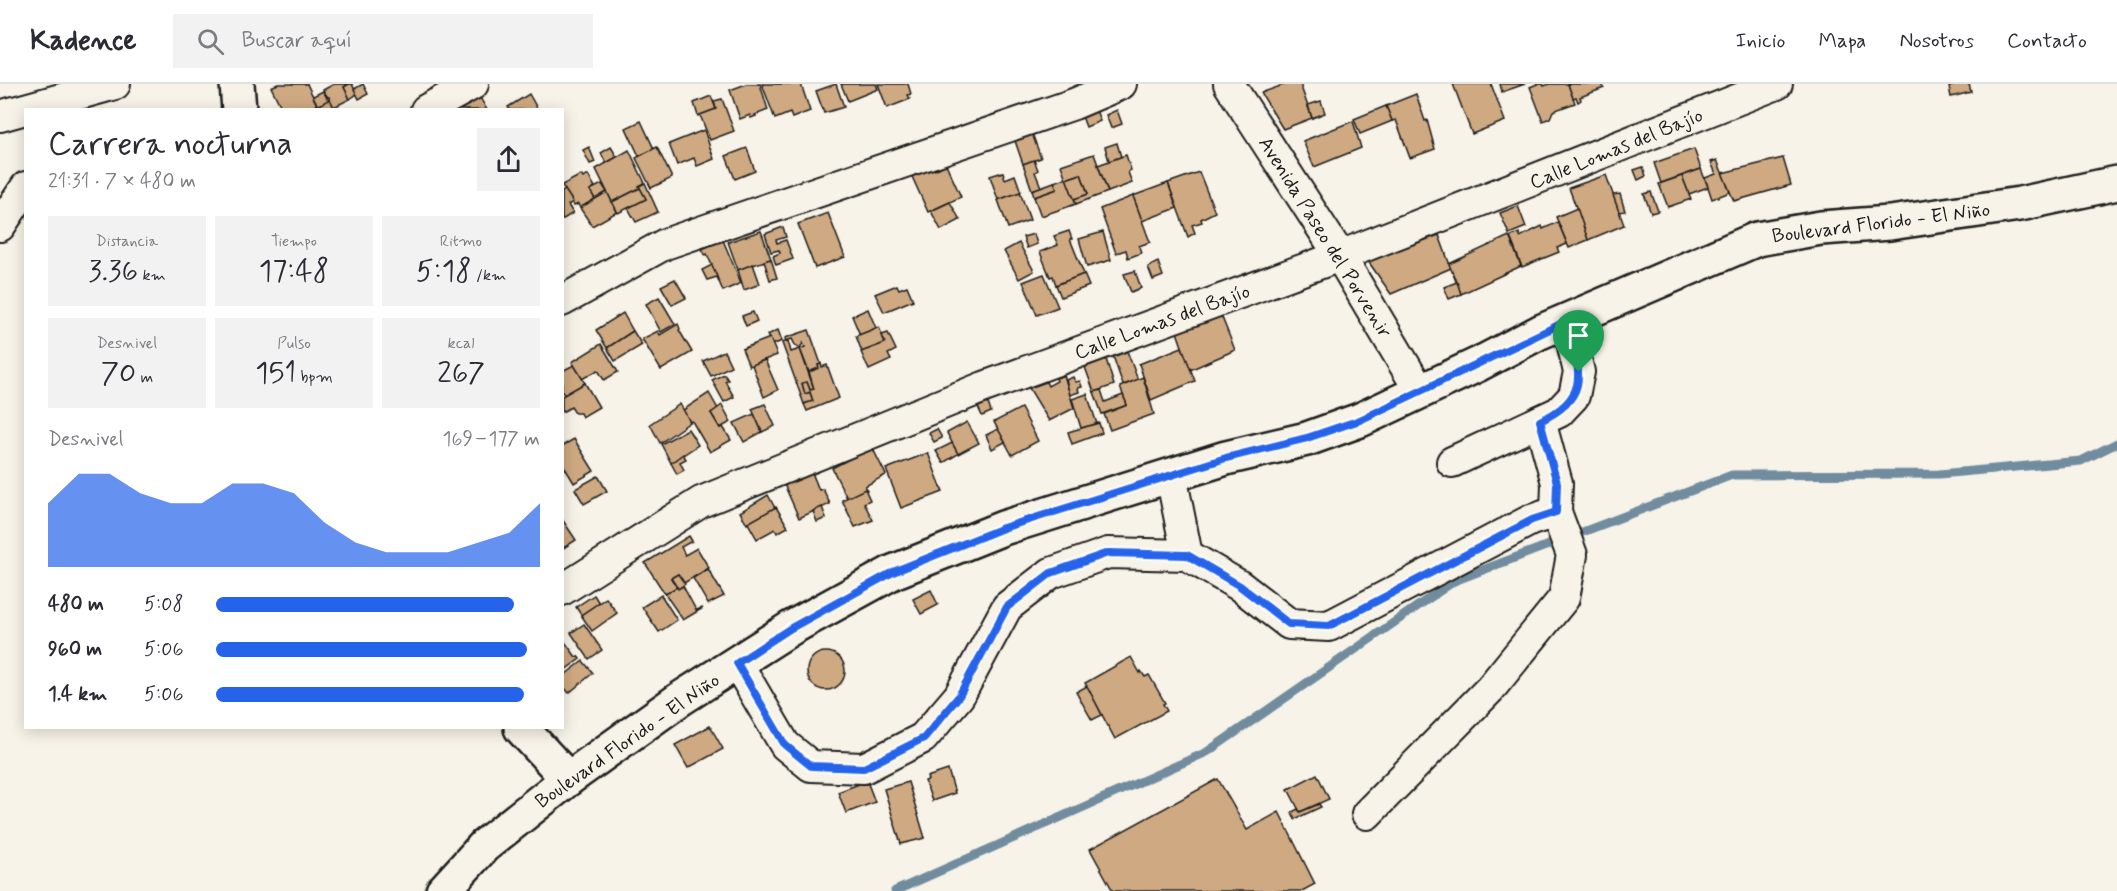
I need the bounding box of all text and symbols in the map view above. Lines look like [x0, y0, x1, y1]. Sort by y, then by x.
search box [173, 14, 593, 68]
text: Kadence [30, 23, 137, 60]
icon: search [194, 25, 227, 58]
text: Buscar aquí [242, 27, 352, 55]
text: Inicio [1736, 27, 1786, 55]
text: Mapa [1819, 27, 1866, 55]
text: Nosotros [1899, 27, 1974, 55]
text: Contacto [2007, 27, 2087, 55]
street label: Calle Lomas del Bajío [1526, 102, 1707, 197]
text: Carrera nocturna [48, 123, 293, 167]
button: share [477, 128, 540, 191]
street label: Avenida Paseo del Porvenir [1252, 132, 1398, 344]
text: 21:31 · 7 × 480 m [48, 168, 196, 195]
street label: Boulevard Florido - El Niño [1771, 197, 1992, 250]
text: Distancia [96, 231, 158, 252]
text: Tiempo [271, 231, 317, 252]
text: Ritmo [440, 231, 482, 252]
text: 3.36 [88, 252, 138, 291]
text: 17:48 [259, 252, 329, 291]
text: 5:18 [416, 252, 472, 291]
text: km [138, 265, 166, 286]
text: /km [472, 265, 506, 286]
street label: Calle Lomas del Bajío [1071, 278, 1254, 367]
pin [1553, 310, 1604, 372]
icon: arrive [1562, 319, 1595, 352]
text: Desnivel [97, 333, 157, 354]
text: Pulso [277, 333, 311, 354]
text: kcal [448, 333, 474, 354]
text: 70 [101, 354, 136, 393]
text: 151 [255, 354, 296, 393]
text: 267 [437, 354, 485, 393]
text: m [136, 367, 153, 388]
text: bpm [296, 367, 333, 388]
text: Desnivel [48, 426, 123, 453]
text: 169–177 m [443, 426, 540, 453]
text: 480 m [48, 591, 104, 618]
text: 5:08 [144, 591, 183, 618]
text: 960 m [48, 636, 102, 663]
text: 5:06 [144, 636, 184, 663]
street label: Boulevard Florido - El Niño [530, 667, 726, 815]
text: 1.4 km [48, 681, 107, 708]
text: 5:06 [144, 681, 184, 708]

